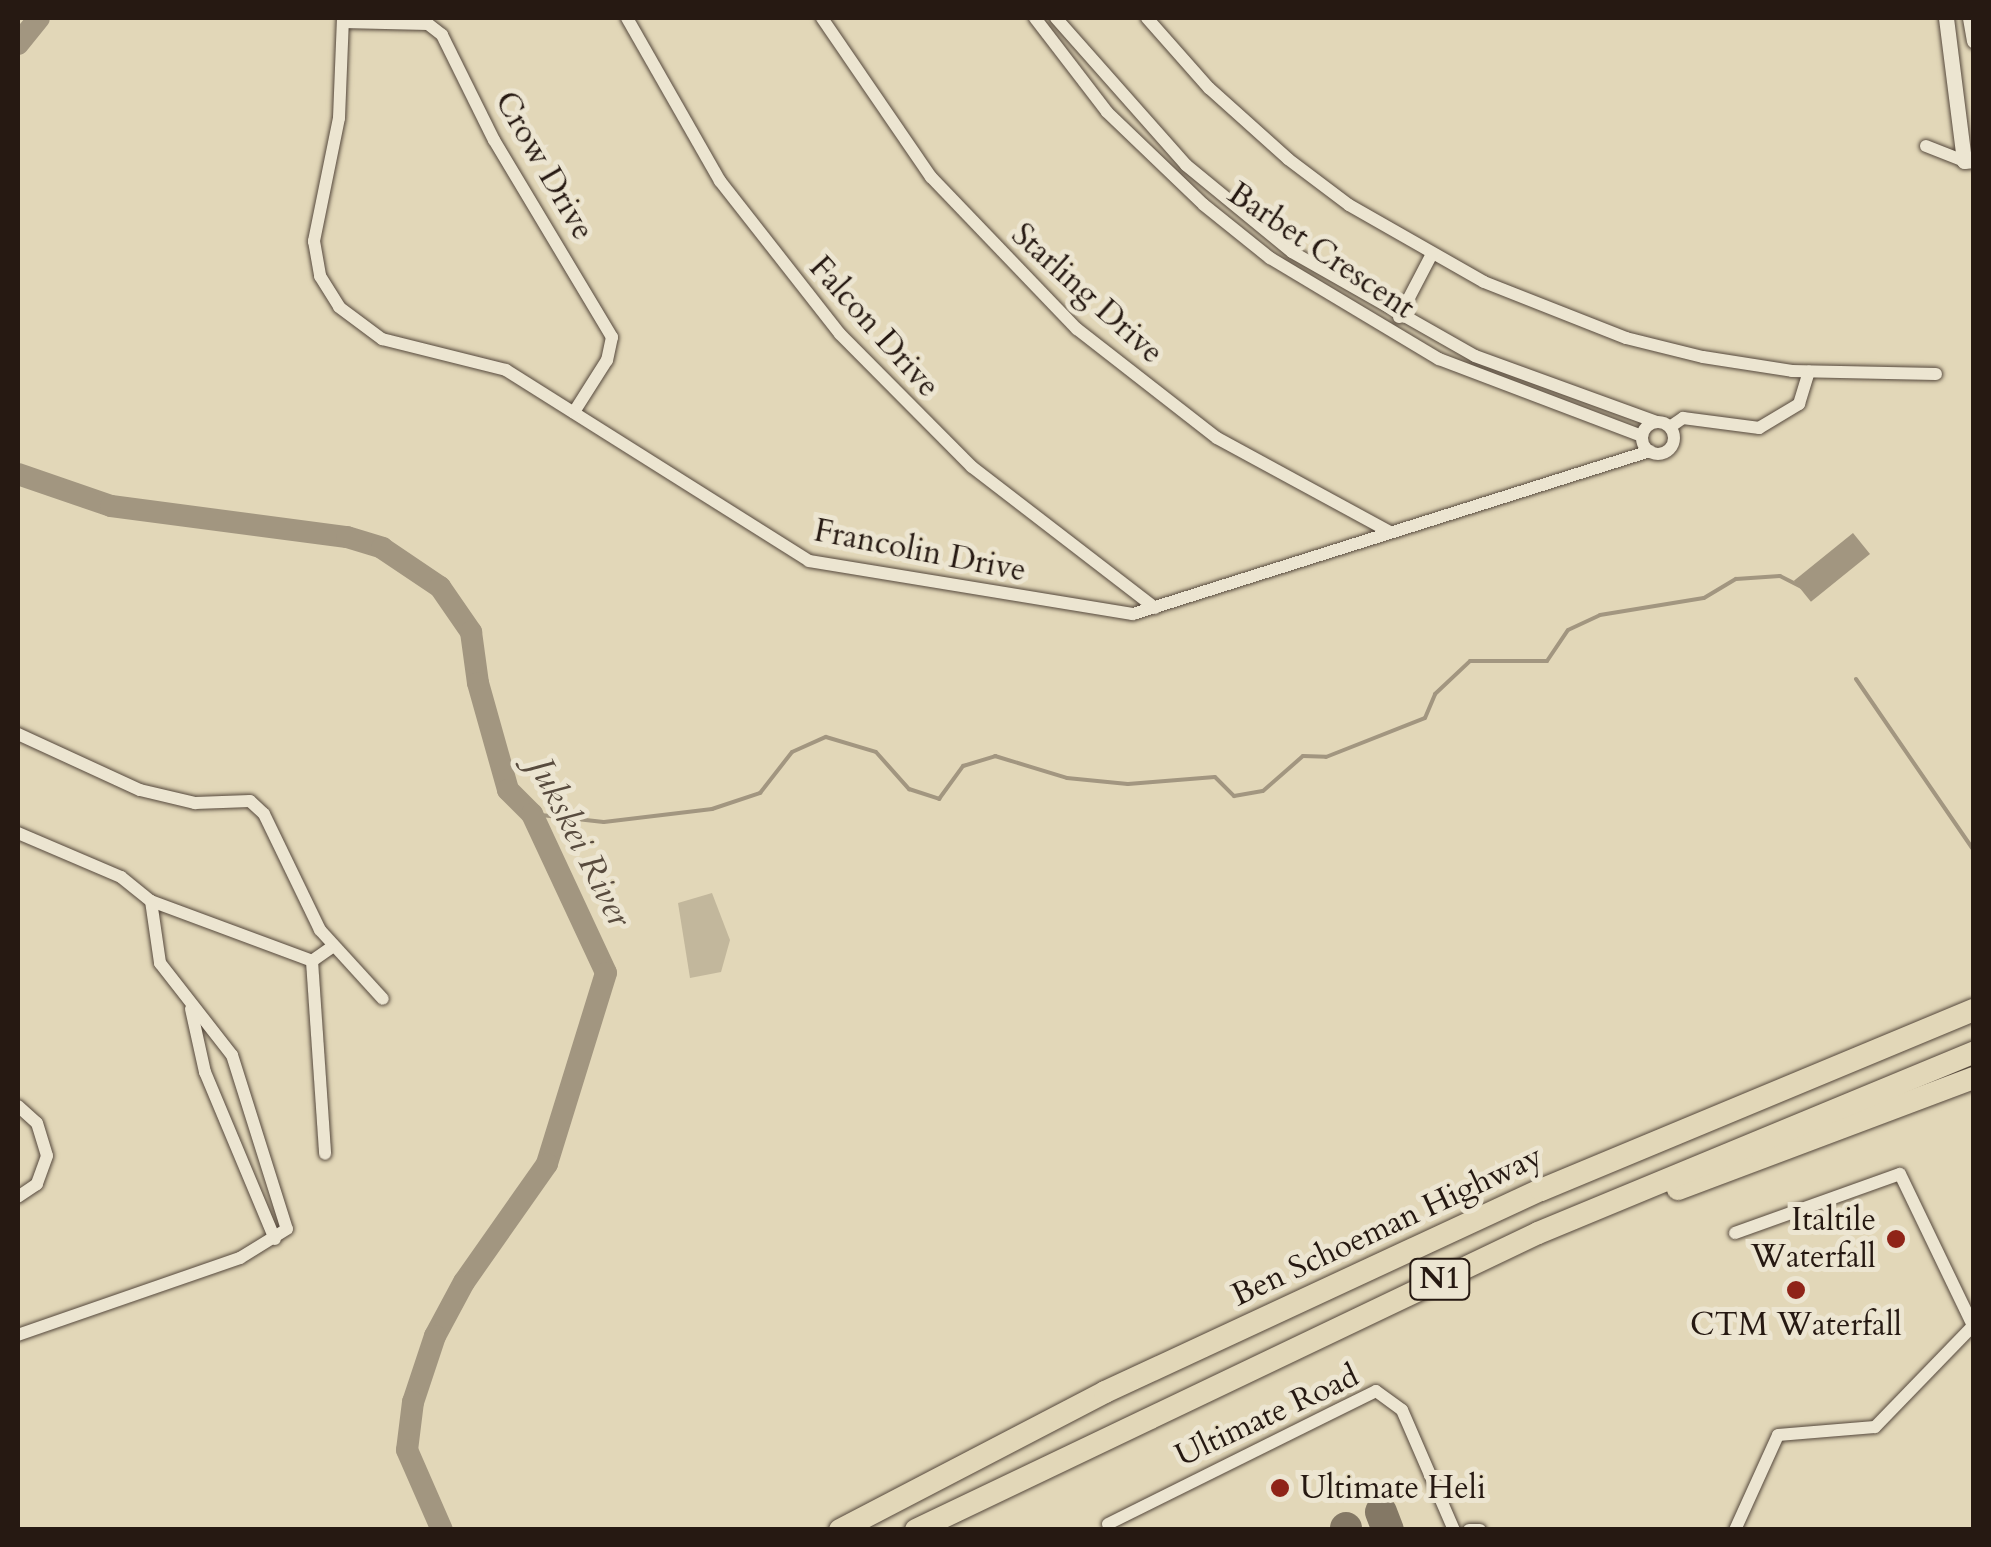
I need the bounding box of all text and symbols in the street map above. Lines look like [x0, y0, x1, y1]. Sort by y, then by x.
street label: Crow Drive [486, 85, 602, 247]
street label: Barbet Crescent [1221, 175, 1421, 327]
street label: Starling Drive [1003, 216, 1171, 372]
street label: Falcon Drive [801, 249, 947, 405]
street label: Francolin Drive [811, 512, 1029, 590]
water label: Jukskei River [519, 750, 641, 934]
street label: Ben Schoeman Highway [1226, 1137, 1548, 1315]
place label: Italtile Waterfall [1751, 1202, 1876, 1277]
marker: Italtile Waterfall [1885, 1228, 1907, 1250]
road number: N1 [1408, 1254, 1472, 1304]
marker: CTM Waterfall [1785, 1279, 1807, 1301]
place label: CTM Waterfall [1690, 1306, 1902, 1344]
street label: Ultimate Road [1169, 1357, 1365, 1475]
place label: Ultimate Heli [1300, 1469, 1486, 1507]
marker: Ultimate Heli [1269, 1477, 1291, 1499]

